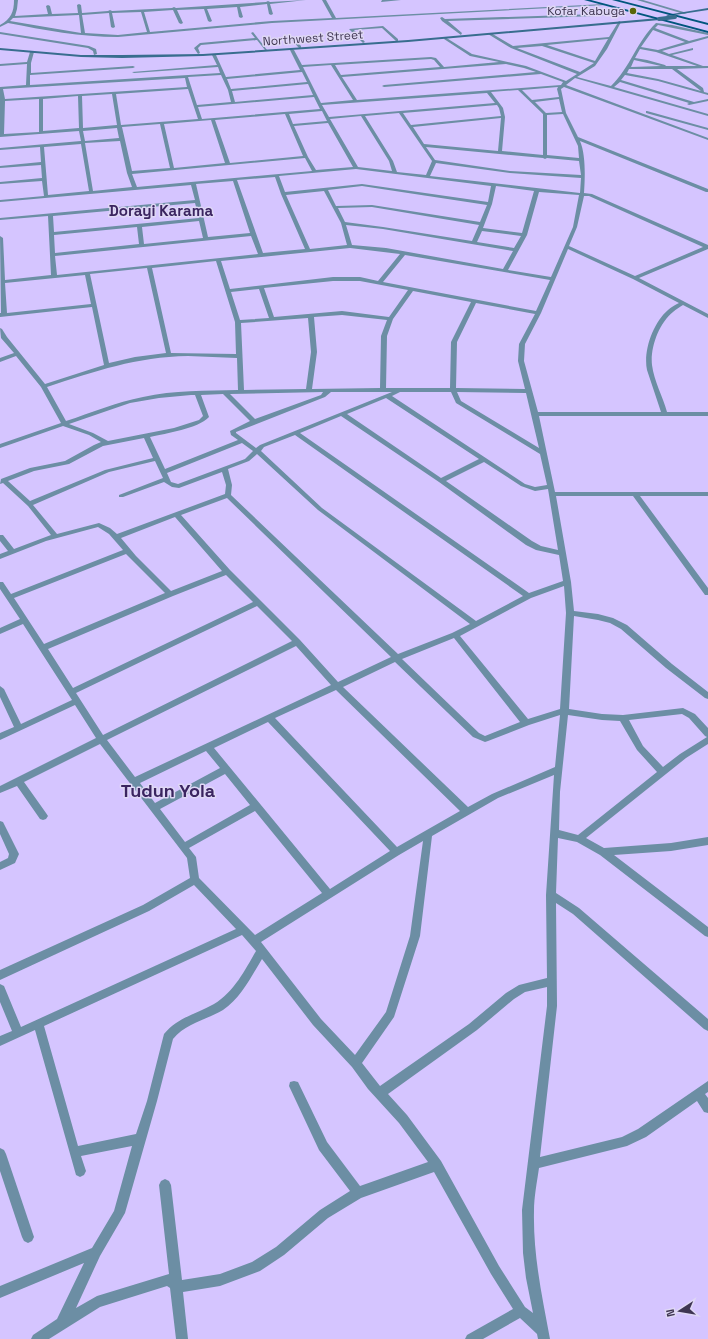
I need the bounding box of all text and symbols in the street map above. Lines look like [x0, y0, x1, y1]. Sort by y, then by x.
place label: Kofar Kabuga [547, 3, 625, 19]
marker: Kofar Kabuga [628, 6, 638, 16]
street label: Northwest Street [262, 27, 364, 49]
district label: Dorayi Karama [109, 201, 214, 220]
district label: Tudun Yola [121, 779, 216, 802]
north arrow [660, 1291, 700, 1331]
text: N [663, 1308, 678, 1318]

